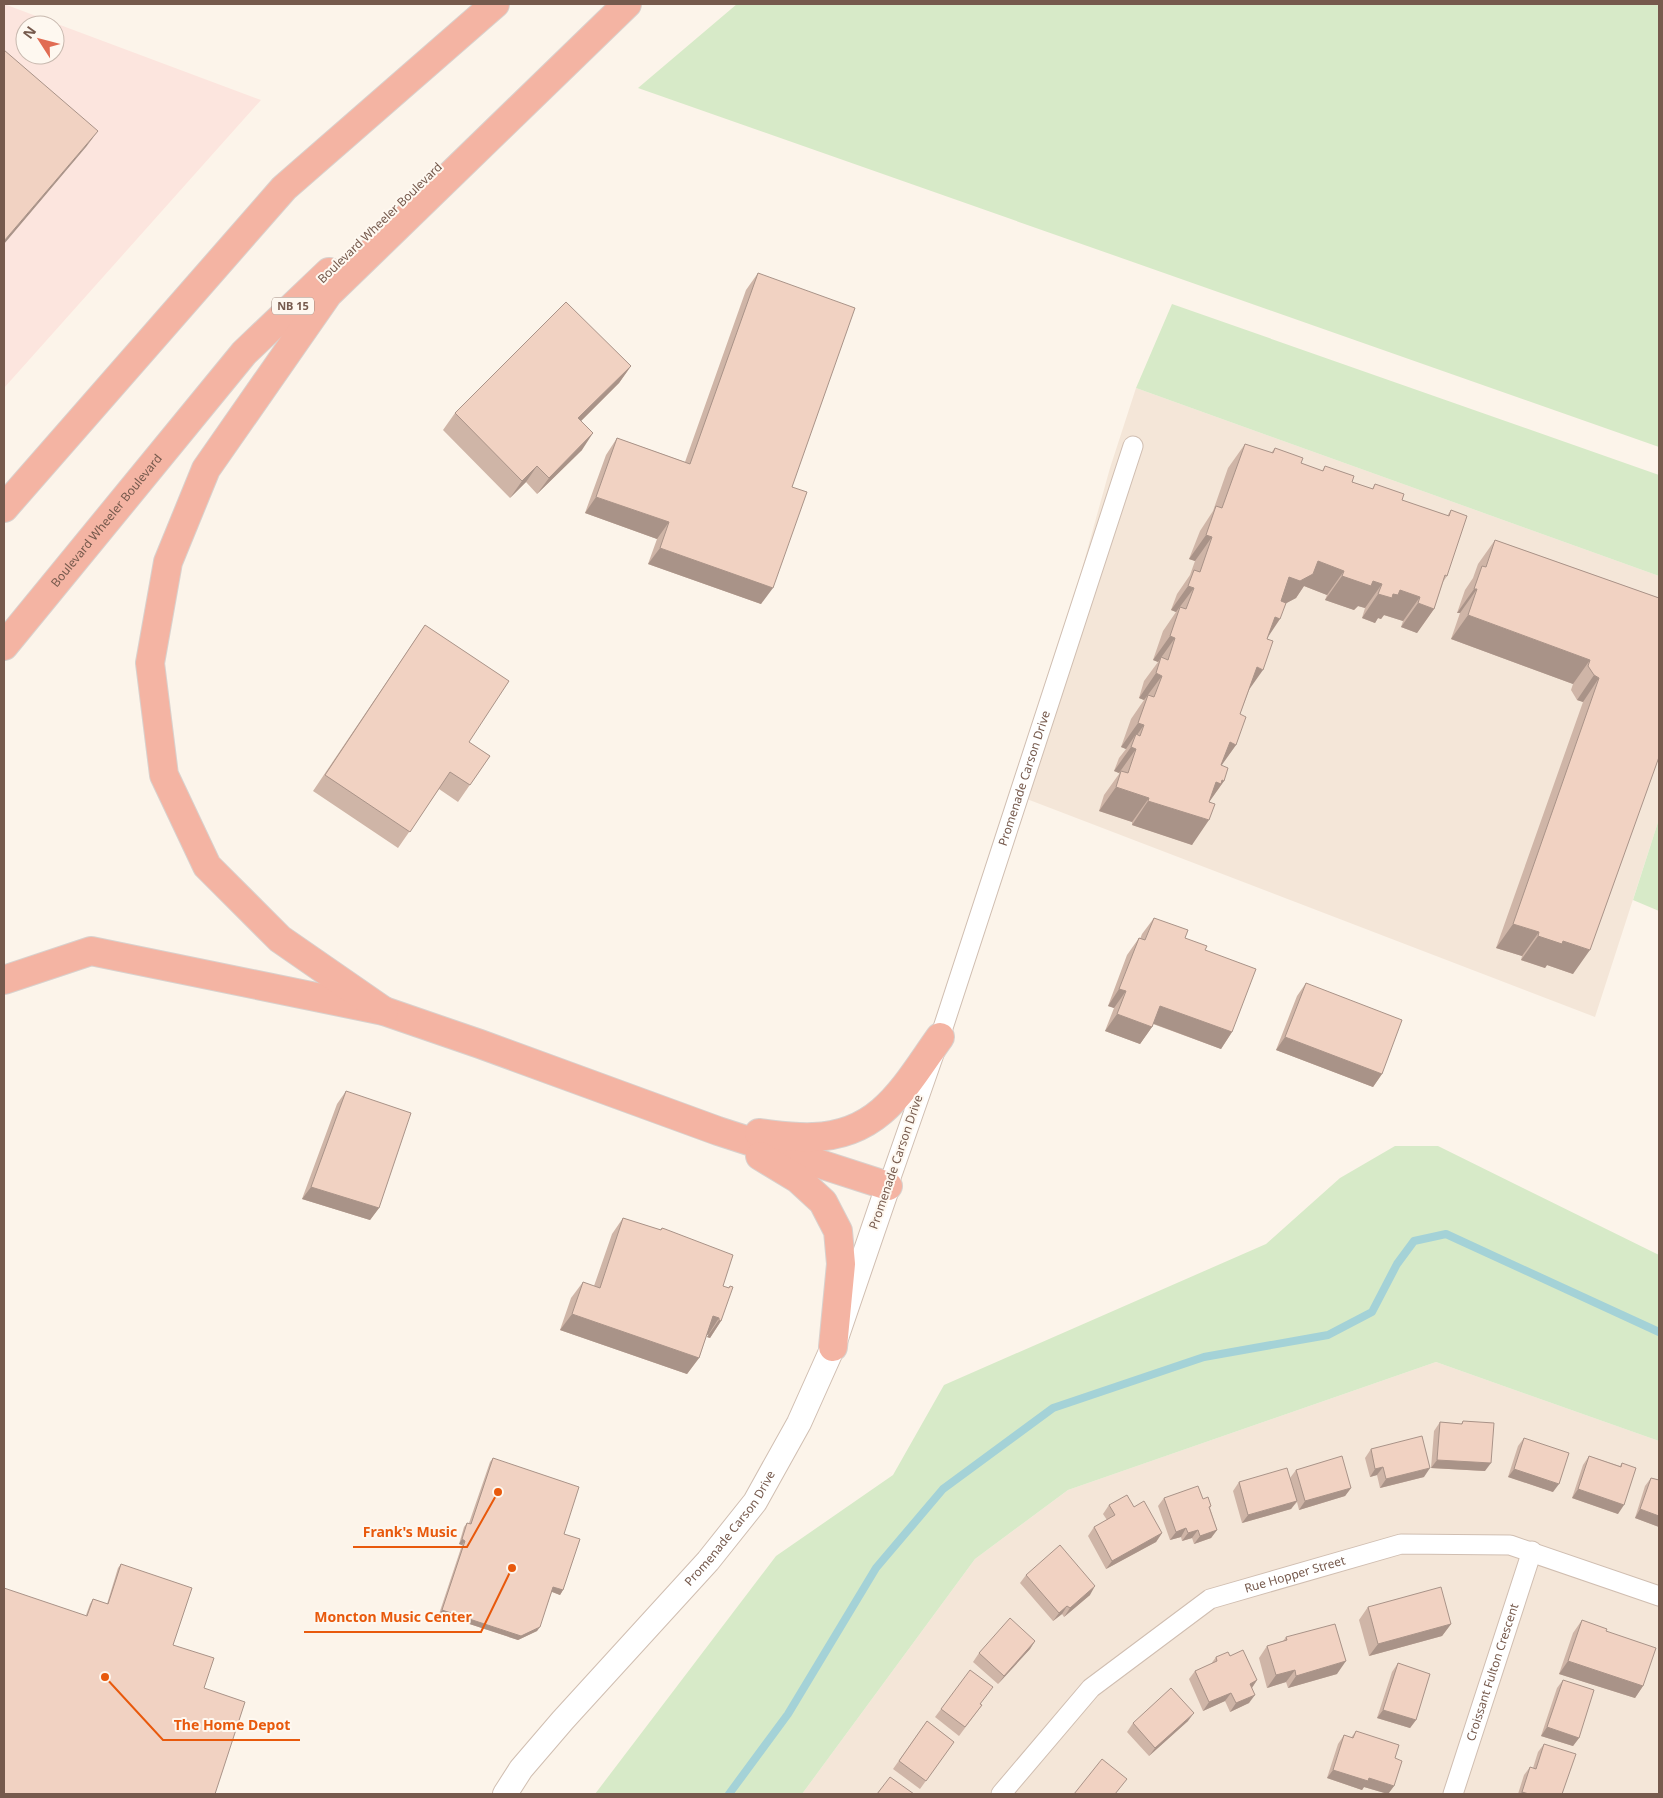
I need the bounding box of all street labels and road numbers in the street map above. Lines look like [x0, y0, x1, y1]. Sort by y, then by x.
street label: Boulevard Wheeler Boulevard [314, 158, 446, 287]
road number: NB 15 [272, 298, 314, 314]
street label: Boulevard Wheeler Boulevard [47, 450, 166, 591]
street label: Promenade Carson Drive [994, 708, 1054, 848]
street label: Promenade Carson Drive [865, 1092, 927, 1231]
street label: Promenade Carson Drive [680, 1467, 779, 1589]
street label: Rue Hopper Street [1242, 1551, 1348, 1597]
street label: Croissant Fulton Crescent [1462, 1600, 1523, 1743]

